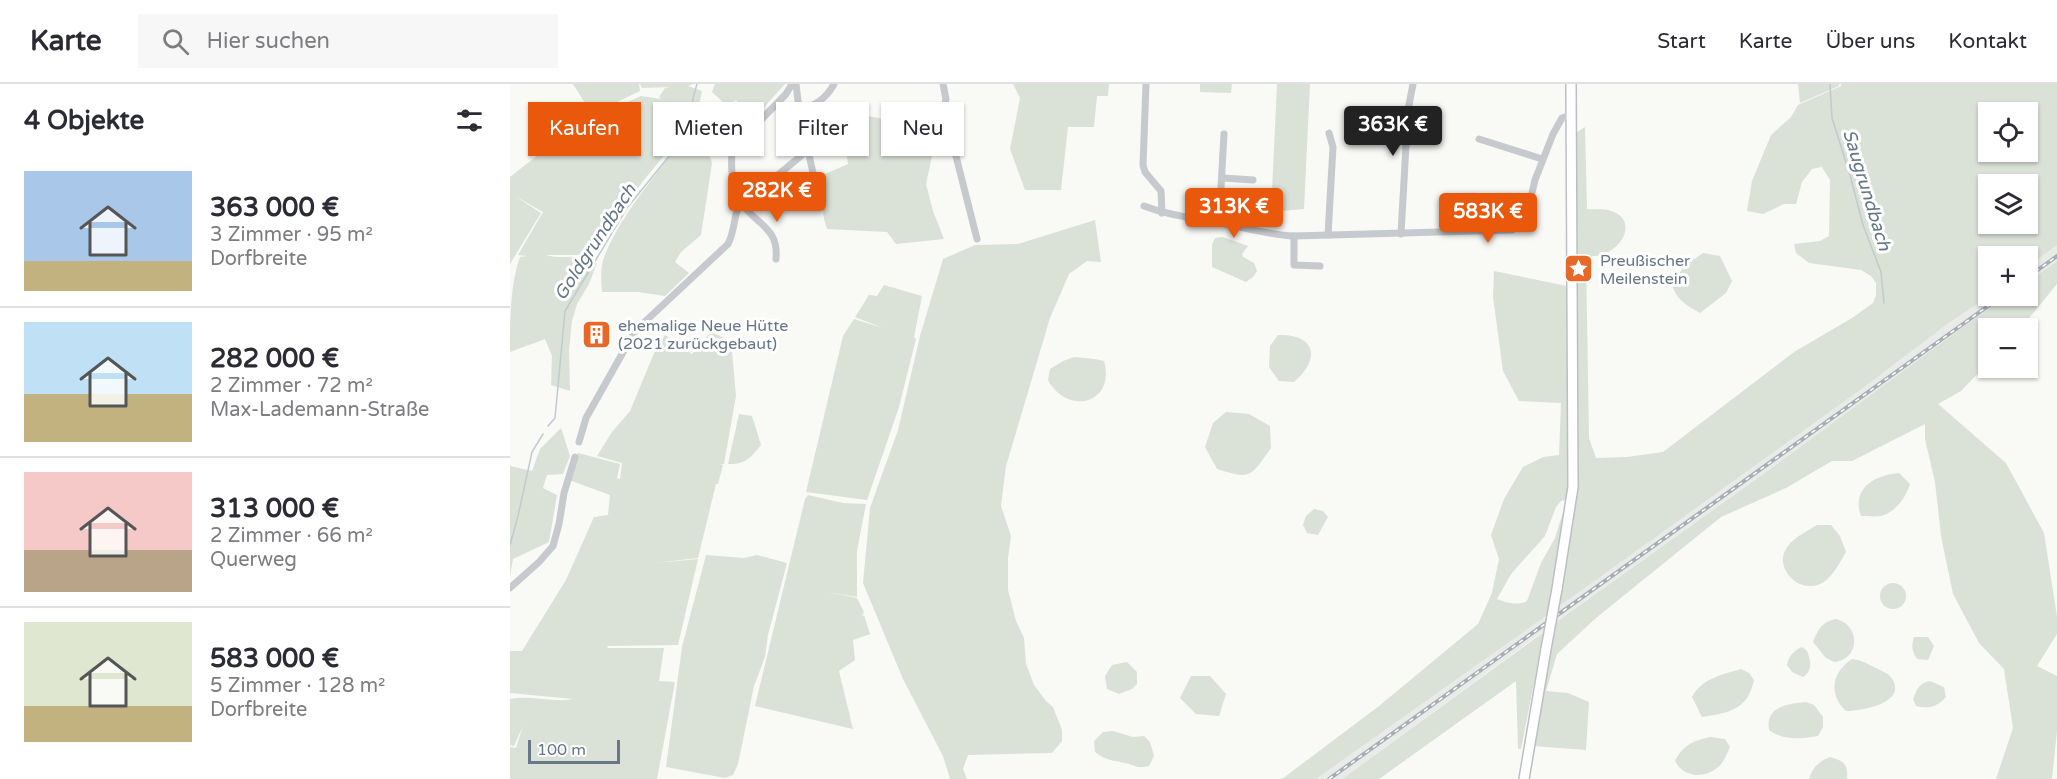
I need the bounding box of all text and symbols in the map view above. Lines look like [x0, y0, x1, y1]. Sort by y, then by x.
search box [138, 14, 558, 68]
text: Karte [30, 24, 102, 58]
icon: search [159, 25, 192, 58]
text: Hier suchen [207, 28, 330, 54]
text: Start [1657, 29, 1706, 54]
text: Karte [1739, 29, 1792, 54]
text: Über uns [1825, 29, 1915, 54]
text: Kontakt [1948, 29, 2027, 54]
chip: Kaufen [528, 102, 641, 156]
chip: Mieten [653, 102, 764, 156]
chip: Filter [776, 102, 869, 156]
chip: Neu [881, 102, 964, 156]
map controls [1978, 102, 2038, 378]
button: locate [1978, 102, 2038, 162]
icon: filters [453, 104, 486, 137]
text: 4 Objekte [24, 105, 144, 136]
pin: 363K € [1344, 106, 1442, 157]
text: 363K € [1358, 113, 1428, 137]
water label: Saugrundbach [1838, 127, 1896, 254]
pin: 282K € [728, 172, 826, 223]
button: layers [1978, 174, 2038, 234]
water label: Goldgrundbach [549, 179, 641, 304]
text: 282K € [742, 179, 812, 203]
pin: 313K € [1185, 188, 1283, 239]
text: 363 000 € [210, 192, 339, 223]
pin: 583K € [1439, 193, 1537, 244]
icon: home [72, 195, 144, 267]
text: 313K € [1199, 195, 1269, 219]
text: 583K € [1453, 200, 1523, 224]
text: 3 Zimmer · 95 m² [210, 223, 373, 247]
button: + [1978, 246, 2038, 306]
text: Dorfbreite [210, 247, 307, 271]
place label: Preußischer Meilenstein [1600, 251, 1691, 289]
place icon: Preußischer Meilenstein [1563, 253, 1595, 285]
place label: ehemalige Neue Hütte (2021 zurückgebaut) [618, 316, 788, 354]
building icon: ehemalige Neue Hütte (2021 zurückgebaut) [581, 318, 613, 350]
button: − [1978, 318, 2038, 378]
text: 282 000 € [210, 343, 339, 374]
icon: home [72, 346, 144, 418]
text: 2 Zimmer · 72 m² [210, 374, 373, 398]
text: Max-Lademann-Straße [210, 398, 429, 422]
text: 313 000 € [210, 493, 339, 524]
icon: home [72, 496, 144, 568]
text: 2 Zimmer · 66 m² [210, 524, 373, 548]
text: Querweg [210, 548, 297, 572]
text: 583 000 € [210, 643, 339, 674]
icon: home [72, 646, 144, 718]
text: 5 Zimmer · 128 m² [210, 674, 385, 698]
text: Dorfbreite [210, 698, 307, 722]
scale bar [528, 737, 620, 764]
text: 100 m [537, 740, 586, 760]

